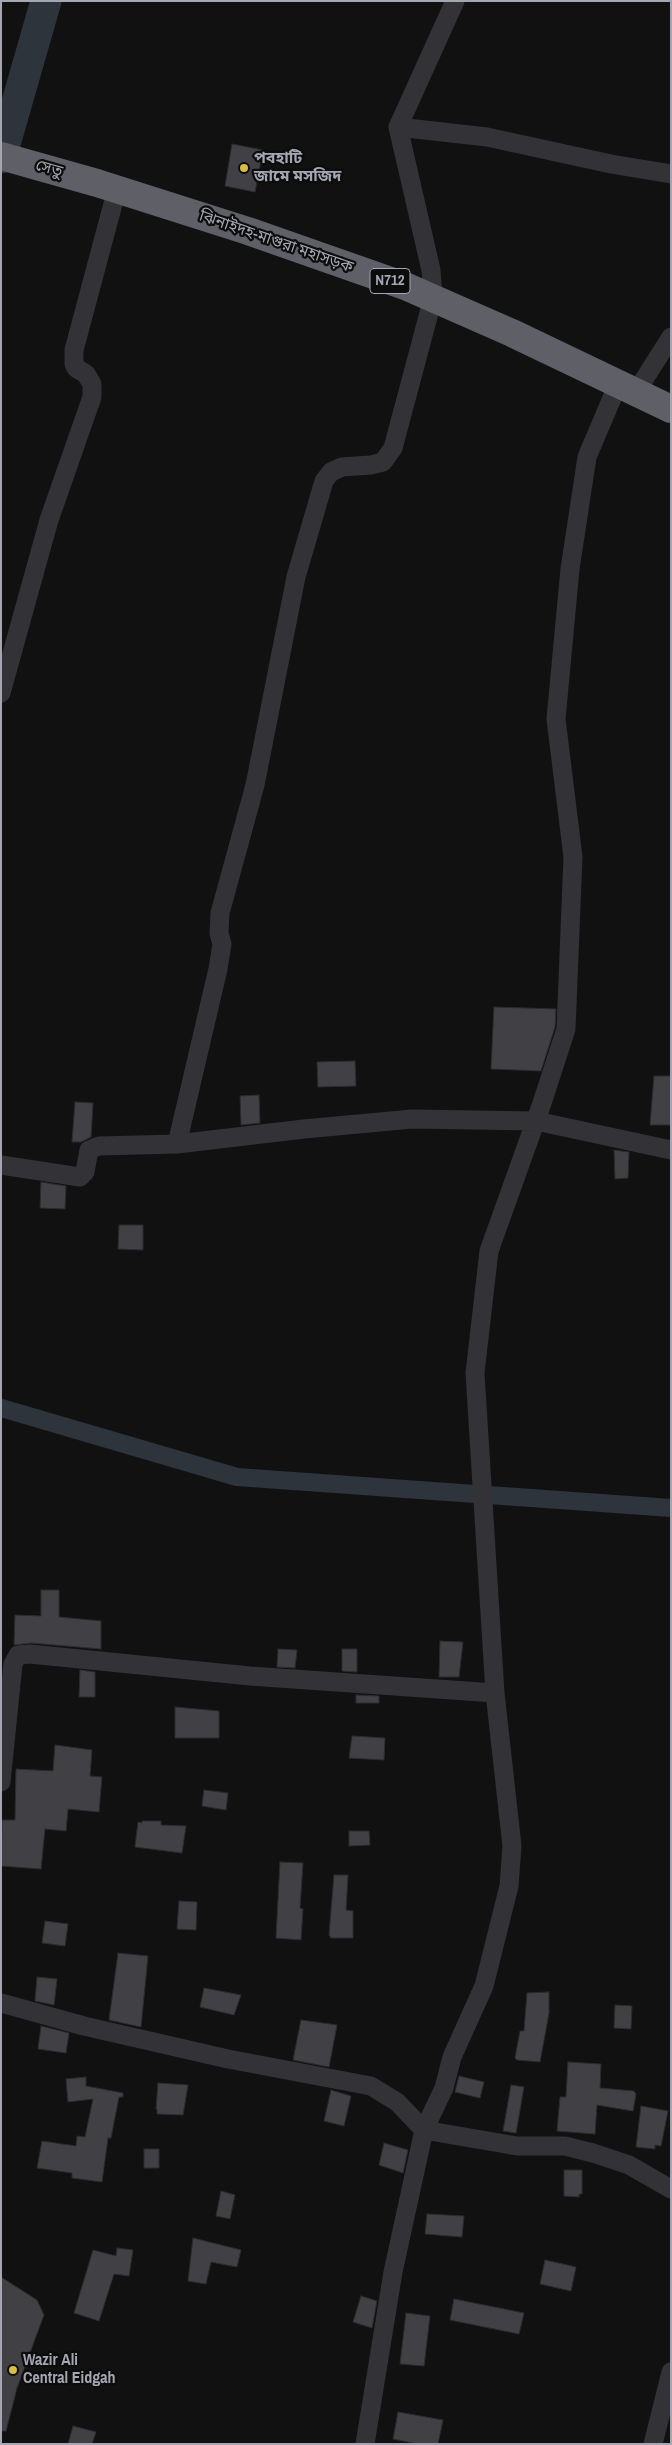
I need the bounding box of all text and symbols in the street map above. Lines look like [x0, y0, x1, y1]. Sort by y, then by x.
place label: পবহাটি জামে মসজিদ [254, 149, 341, 187]
street label: সেতু [33, 156, 65, 182]
marker: পবহাটি জামে মসজিদ [238, 162, 250, 174]
street label: ঝিনাইদহ-মাগুরা মহাসড়ক [196, 207, 356, 277]
road number: N712 [370, 268, 410, 294]
place label: Wazir Ali Central Eidgah [23, 2351, 116, 2389]
marker: Wazir Ali Central Eidgah [7, 2364, 19, 2376]

